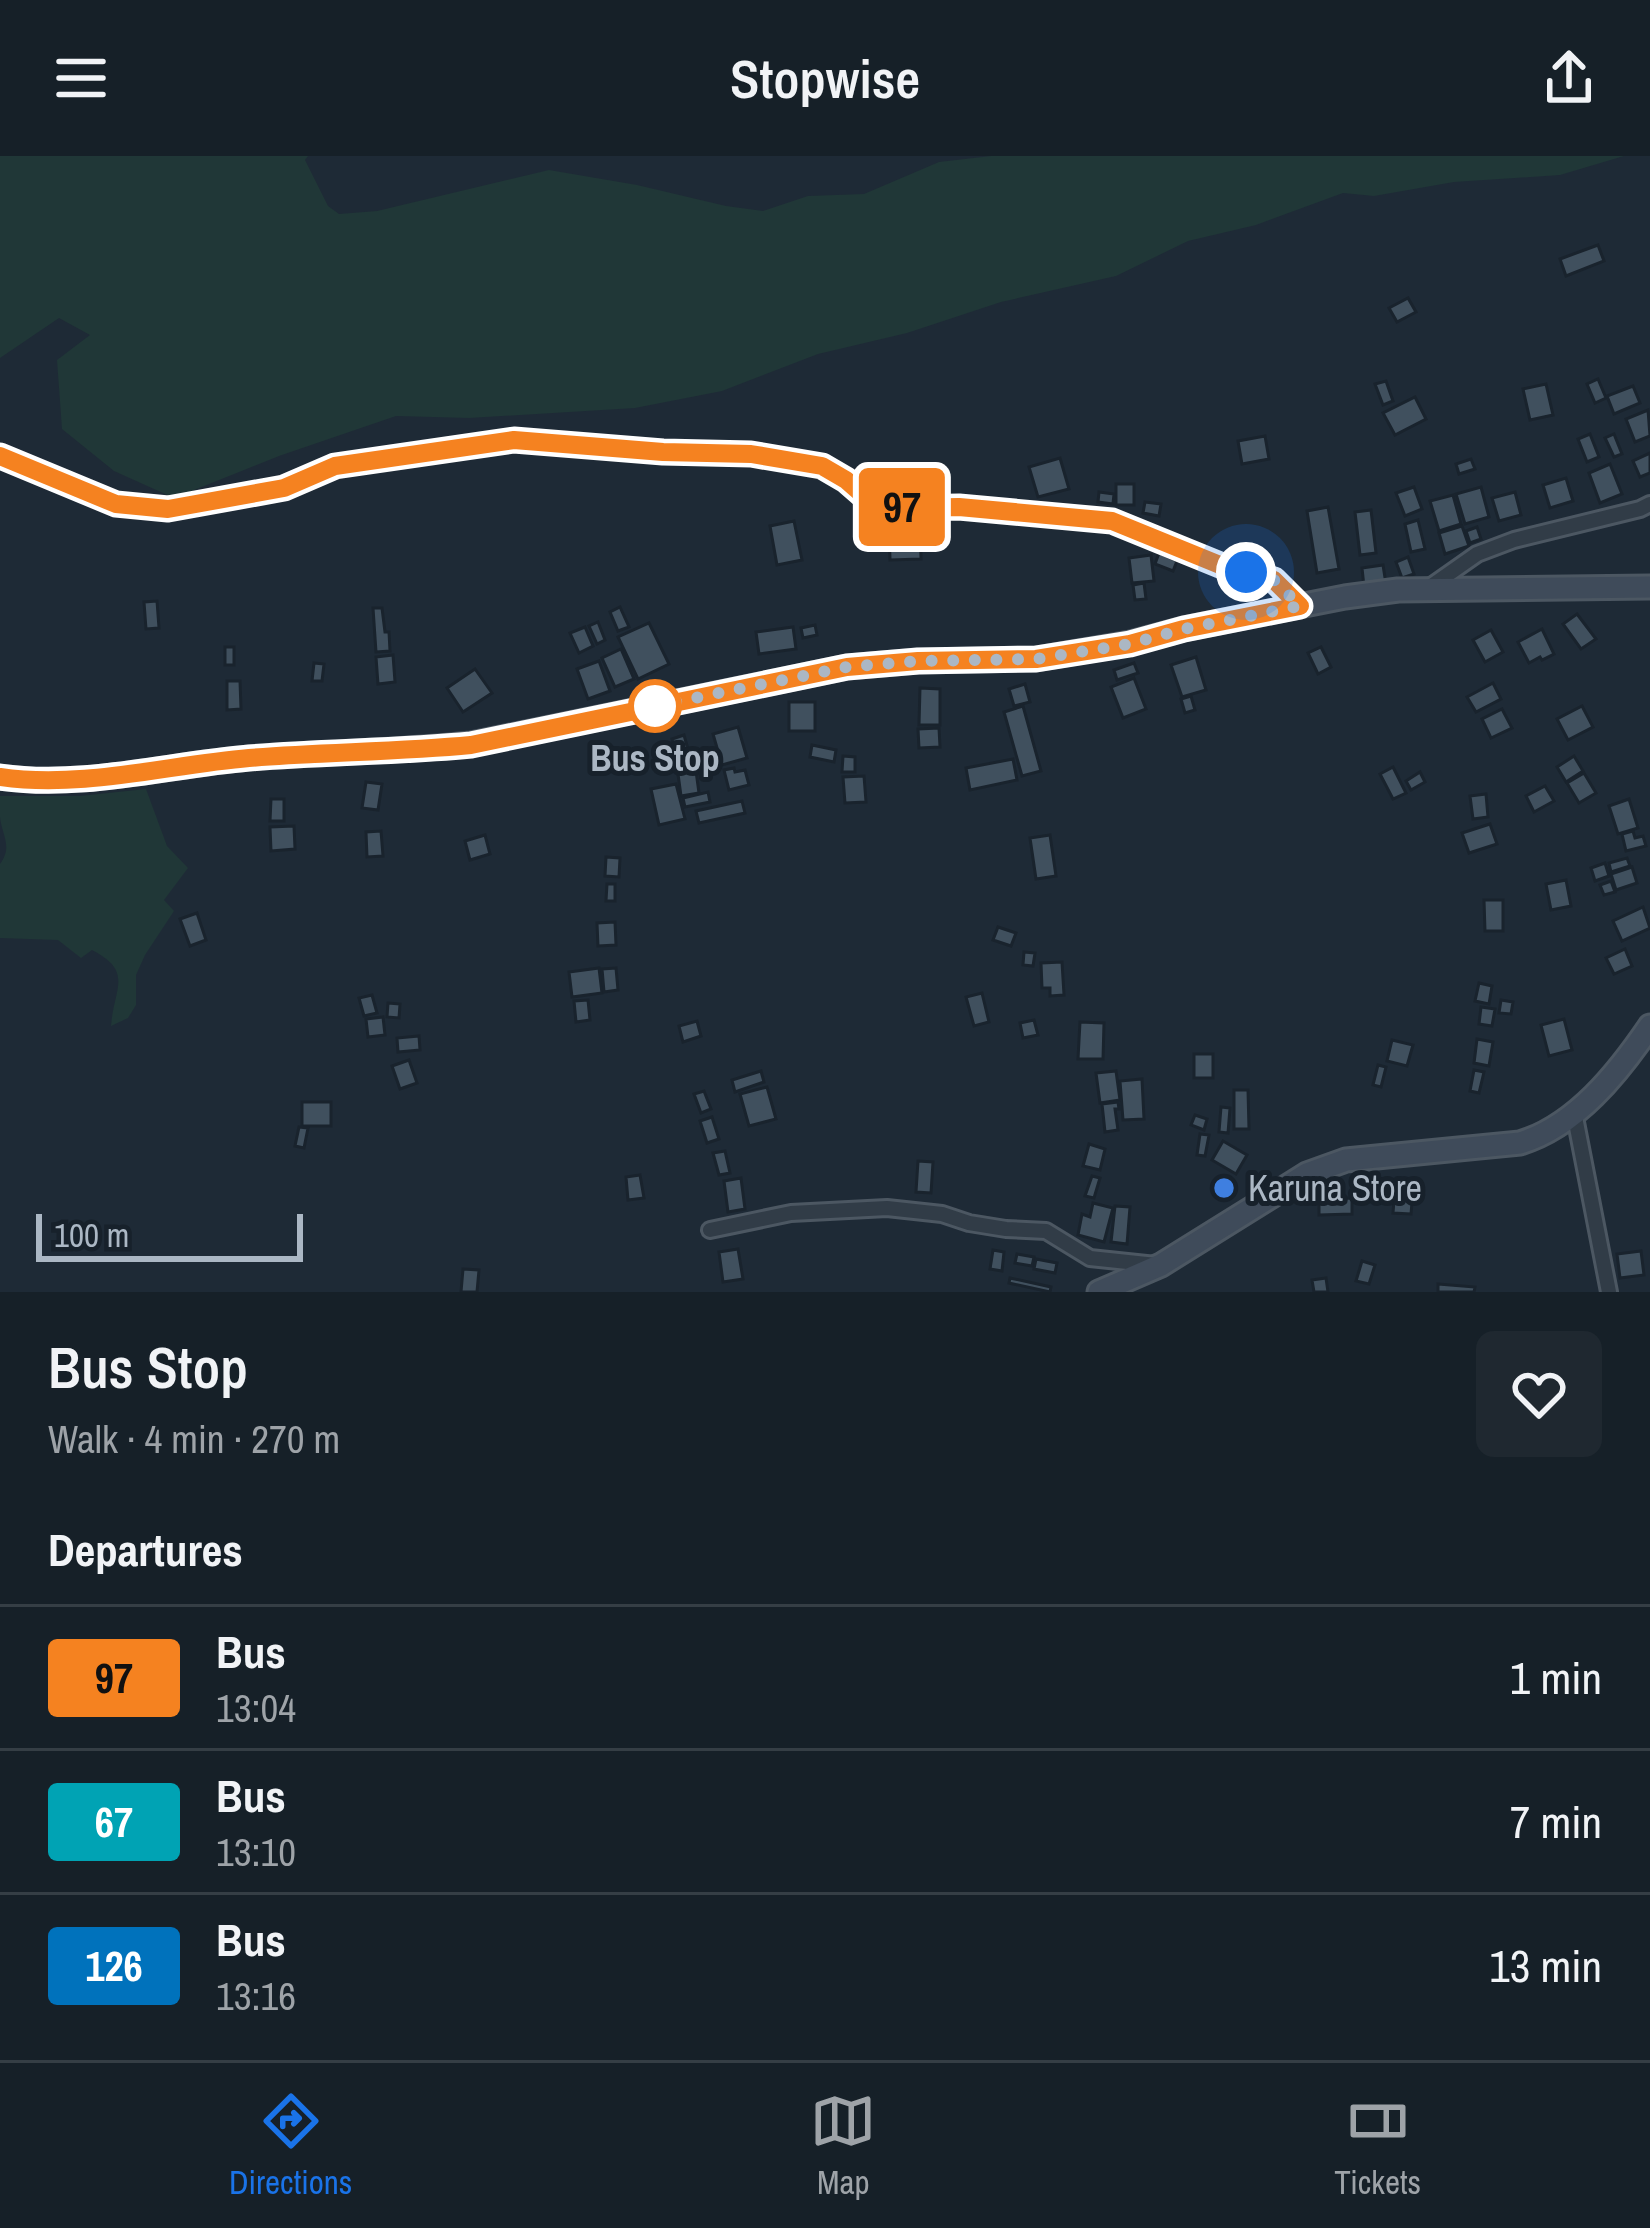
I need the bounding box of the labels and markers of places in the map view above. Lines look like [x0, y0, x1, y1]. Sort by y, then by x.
marker: Bus Stop [630, 681, 680, 731]
place label: Bus Stop [590, 734, 720, 782]
place label: Karuna Store [1248, 1164, 1422, 1212]
marker: Karuna Store [1211, 1175, 1237, 1201]

